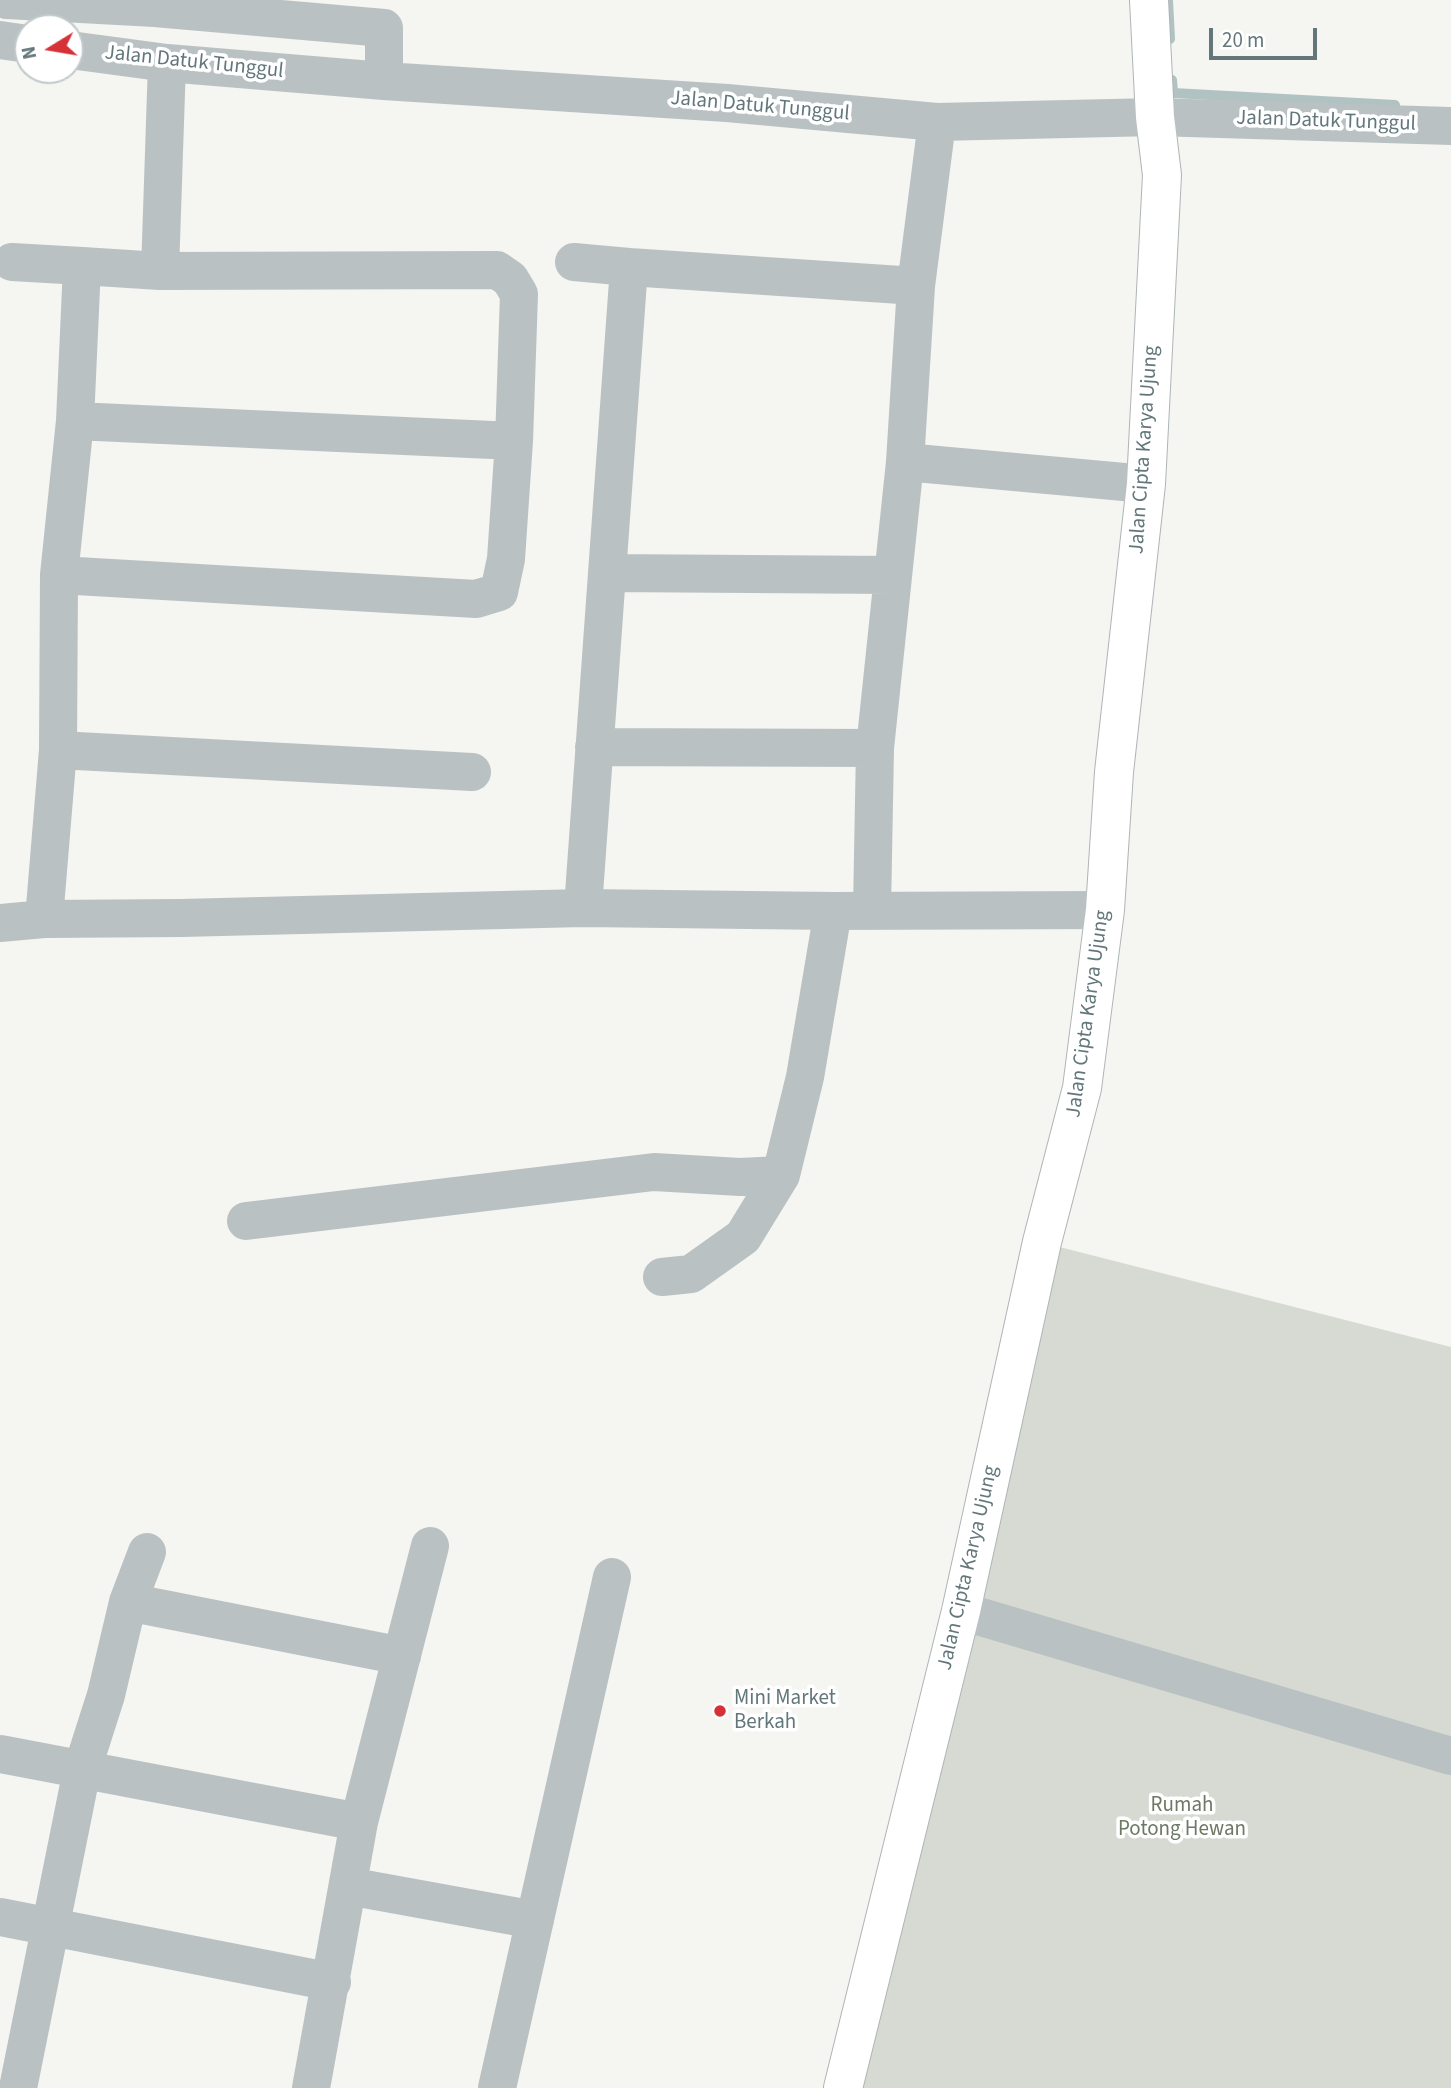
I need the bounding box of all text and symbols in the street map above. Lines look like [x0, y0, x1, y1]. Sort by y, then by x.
north arrow [14, 14, 84, 84]
scale bar [1213, 14, 1322, 58]
text: 20 m [1222, 25, 1264, 55]
street label: Jalan Datuk Tunggul [103, 41, 285, 85]
text: N [15, 44, 44, 62]
street label: Jalan Datuk Tunggul [669, 87, 851, 127]
street label: Jalan Datuk Tunggul [1236, 106, 1416, 138]
street label: Jalan Cipta Karya Ujung [1125, 345, 1165, 555]
street label: Jalan Cipta Karya Ujung [1062, 909, 1116, 1119]
street label: Jalan Cipta Karya Ujung [933, 1463, 1005, 1673]
place label: Mini Market Berkah [734, 1686, 836, 1736]
marker: Mini Market Berkah [712, 1703, 728, 1719]
park label: Rumah Potong Hewan [1118, 1793, 1246, 1843]

